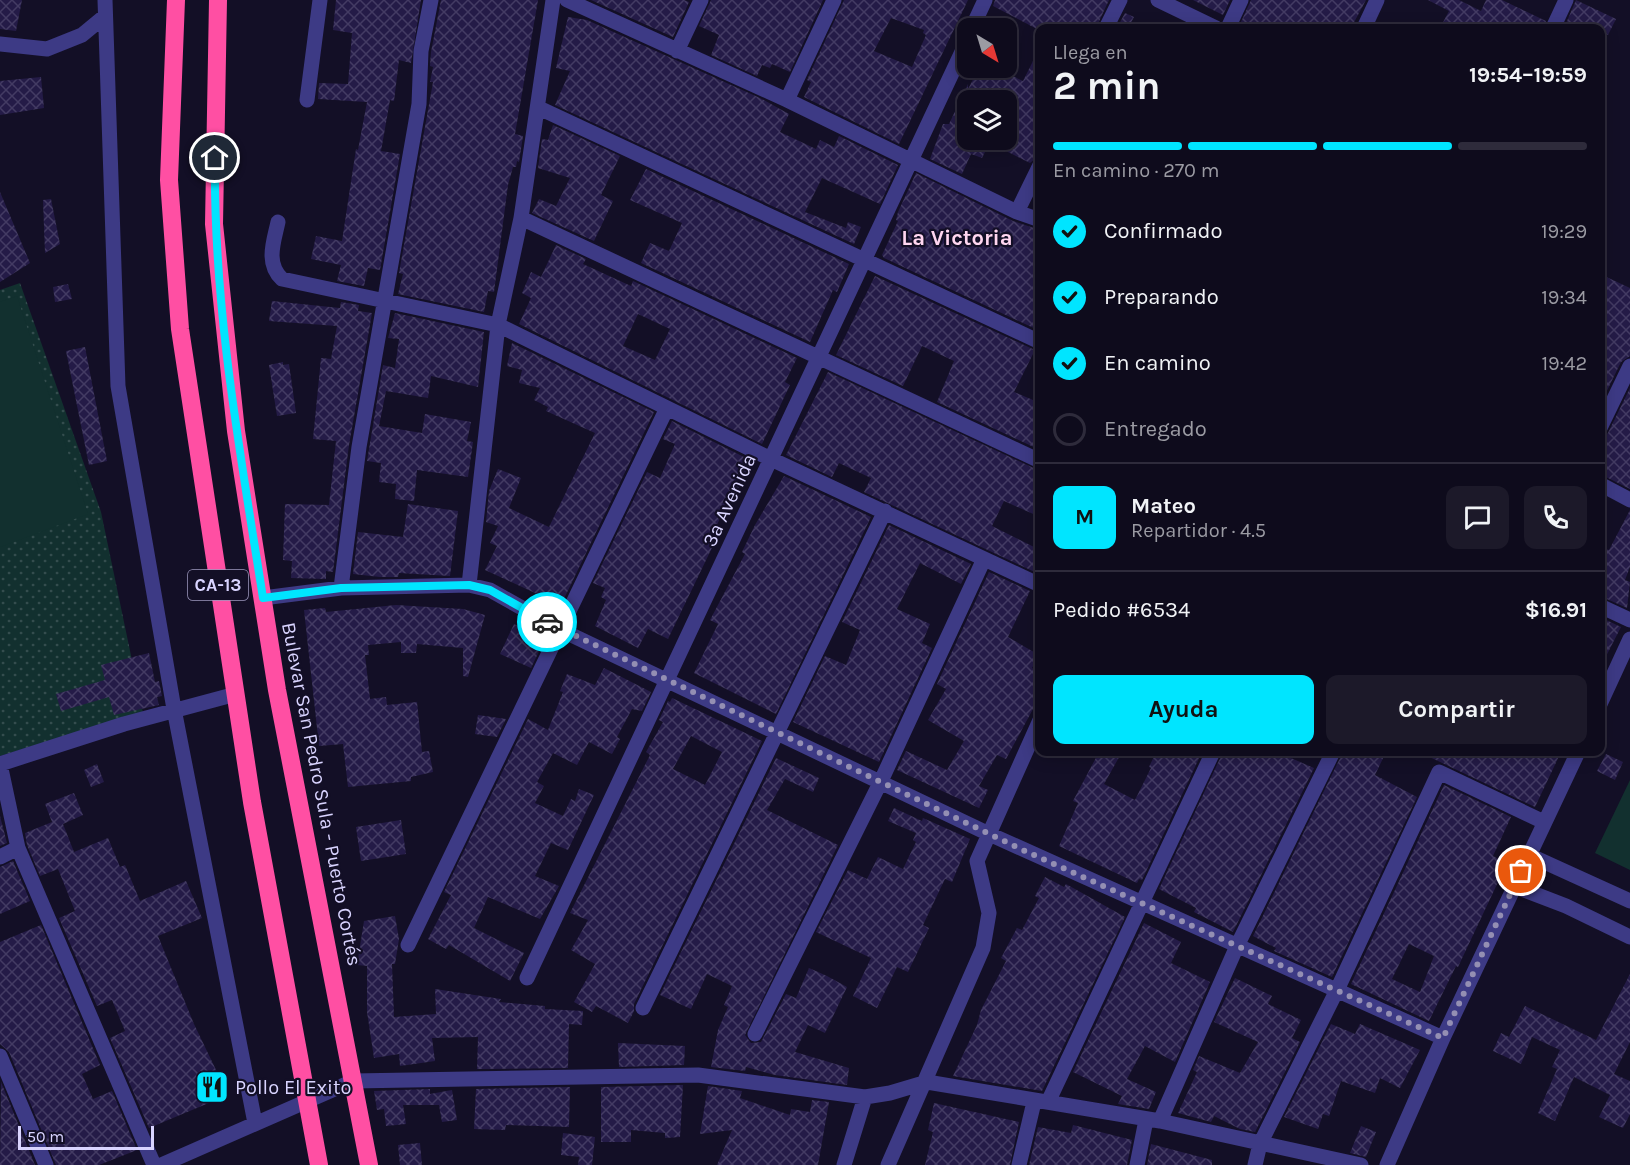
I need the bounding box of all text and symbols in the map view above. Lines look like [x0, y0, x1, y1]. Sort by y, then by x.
north arrow [957, 18, 1017, 78]
map controls [957, 18, 1017, 150]
text: Llega en [1053, 41, 1128, 64]
text: 19:54–19:59 [1469, 62, 1587, 88]
text: 2 min [1053, 63, 1161, 109]
button: layers [957, 90, 1017, 150]
pin [189, 132, 240, 183]
icon: home [198, 141, 231, 174]
text: En camino · 270 m [1053, 159, 1219, 182]
icon: check [1053, 215, 1086, 248]
text: Confirmado [1104, 218, 1223, 244]
text: 19:29 [1541, 220, 1587, 243]
district label: La Victoria [901, 225, 1013, 251]
icon: check [1053, 281, 1086, 314]
text: Preparando [1104, 284, 1219, 310]
text: 19:34 [1541, 286, 1587, 309]
icon: check [1053, 347, 1086, 380]
text: En camino [1104, 350, 1211, 376]
text: 19:42 [1541, 352, 1587, 375]
text: Entregado [1104, 416, 1207, 442]
street label: 3a Avenida [698, 450, 761, 550]
button: chat [1446, 486, 1509, 549]
button: phone [1524, 486, 1587, 549]
text: Mateo [1131, 493, 1196, 519]
text: M [1075, 504, 1094, 530]
text: Repartidor · 4.5 [1131, 519, 1266, 542]
road number: CA-13 [188, 570, 248, 600]
courier [517, 592, 577, 652]
text: Pedido #6534 [1053, 597, 1190, 623]
text: $16.91 [1525, 597, 1587, 623]
icon: car [531, 606, 564, 639]
street label: Bulevar San Pedro Sula - Puerto Cortés [277, 620, 366, 968]
button: Ayuda [1053, 675, 1314, 744]
button: Compartir [1326, 675, 1587, 744]
pin [1495, 845, 1546, 896]
icon: bag [1504, 854, 1537, 887]
restaurant icon: Pollo El Exito [194, 1069, 230, 1105]
place label: Pollo El Exito [235, 1076, 351, 1099]
scale bar [18, 1123, 154, 1150]
text: 50 m [27, 1127, 64, 1146]

